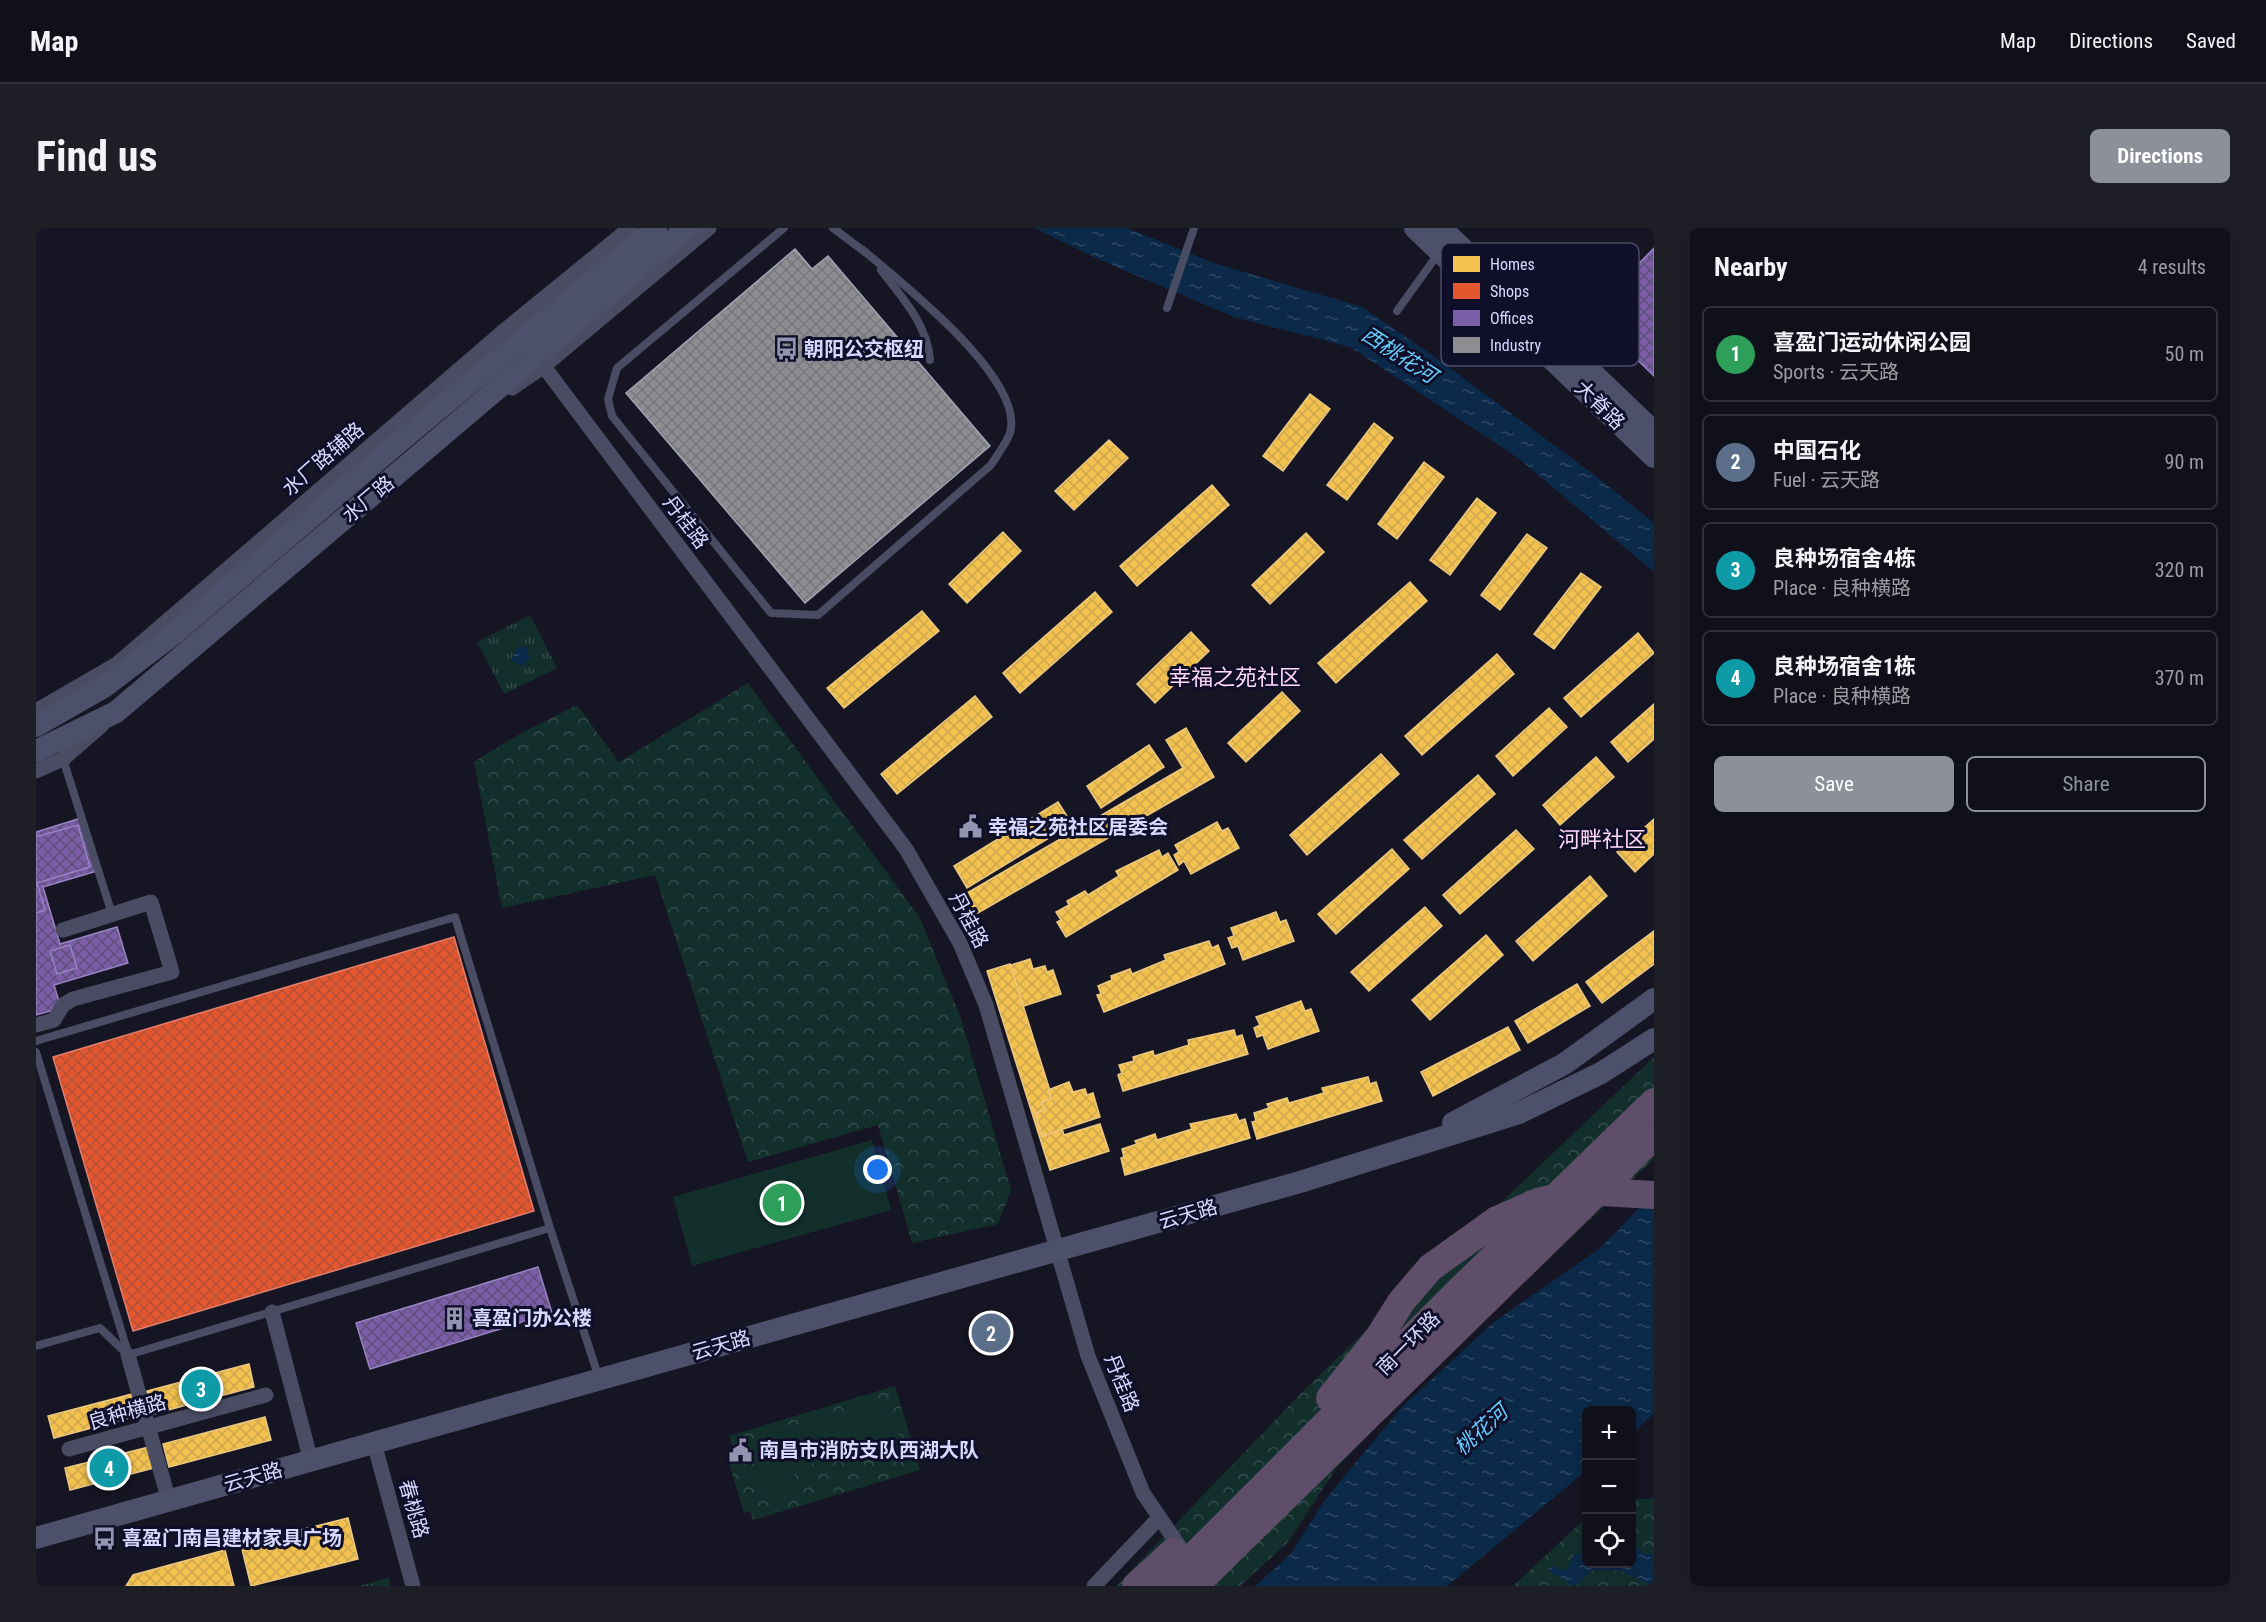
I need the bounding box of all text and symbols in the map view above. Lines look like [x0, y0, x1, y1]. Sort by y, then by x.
text: Map [30, 25, 78, 58]
text: Map [2000, 29, 2036, 53]
text: Directions [2069, 29, 2153, 53]
text: Saved [2186, 29, 2236, 53]
button: Directions [2090, 129, 2230, 183]
text: Find us [36, 132, 157, 181]
legend [1441, 243, 1639, 366]
text: Nearby [1714, 252, 1788, 282]
text: Homes [1490, 255, 1535, 274]
text: 4 results [2138, 255, 2206, 279]
text: Shops [1490, 282, 1529, 301]
text: Offices [1490, 309, 1534, 328]
water label: 西桃花河 [1357, 322, 1444, 390]
text: 喜盈门运动休闲公园 [1773, 330, 1971, 355]
bus stop icon: 朝阳公交枢纽 [773, 336, 799, 362]
text: Industry [1490, 336, 1541, 355]
place label: 朝阳公交枢纽 [804, 337, 924, 361]
text: 1 [1730, 342, 1741, 366]
text: 50 m [2165, 342, 2204, 366]
text: Sports · 云天路 [1773, 360, 1899, 384]
street label: 大脊路 [1570, 376, 1630, 434]
street label: 水厂路辅路 [277, 417, 369, 501]
text: 中国石化 [1773, 438, 1861, 463]
text: 2 [1730, 450, 1741, 474]
text: 90 m [2165, 450, 2204, 474]
text: Fuel · 云天路 [1773, 468, 1880, 492]
street label: 水厂路 [337, 471, 399, 527]
street label: 丹桂路 [658, 491, 714, 553]
text: 良种场宿舍4栋 [1773, 546, 1916, 571]
text: 3 [1730, 558, 1741, 582]
text: 320 m [2155, 558, 2204, 582]
text: Place · 良种横路 [1773, 576, 1911, 600]
text: 良种场宿舍1栋 [1773, 654, 1916, 679]
district label: 幸福之苑社区 [1169, 665, 1301, 690]
text: 4 [1730, 666, 1741, 690]
text: 370 m [2155, 666, 2204, 690]
text: Place · 良种横路 [1773, 684, 1911, 708]
button: Save [1714, 756, 1954, 812]
button: Share [1966, 756, 2206, 812]
public building icon: 幸福之苑社区居委会 [957, 814, 983, 840]
place label: 幸福之苑社区居委会 [988, 815, 1168, 839]
district label: 河畔社区 [1558, 827, 1646, 852]
street label: 丹桂路 [944, 888, 994, 952]
your location [863, 1155, 892, 1184]
pin: 1 [762, 1180, 802, 1226]
street label: 云天路 [1156, 1194, 1220, 1234]
building icon: 喜盈门办公楼 [441, 1305, 467, 1331]
place label: 喜盈门办公楼 [472, 1306, 592, 1330]
street label: 南一环路 [1371, 1306, 1445, 1380]
pin: 2 [972, 1310, 1010, 1356]
street label: 云天路 [689, 1325, 753, 1365]
street label: 丹桂路 [1100, 1351, 1144, 1415]
pin: 3 [182, 1366, 220, 1412]
street label: 良种横路 [85, 1389, 169, 1435]
water label: 桃花河 [1450, 1397, 1515, 1460]
map controls [1582, 1406, 1636, 1568]
button: + [1582, 1406, 1636, 1460]
public building icon: 南昌市消防支队西湖大队 [728, 1437, 754, 1463]
place label: 南昌市消防支队西湖大队 [759, 1438, 979, 1462]
pin: 4 [90, 1446, 128, 1490]
street label: 云天路 [221, 1457, 285, 1497]
button: − [1582, 1460, 1636, 1514]
street label: 春桃路 [394, 1477, 434, 1541]
button: locate [1582, 1514, 1636, 1568]
bus stop icon: 喜盈门南昌建材家具广场 [91, 1525, 117, 1551]
place label: 喜盈门南昌建材家具广场 [122, 1526, 342, 1550]

